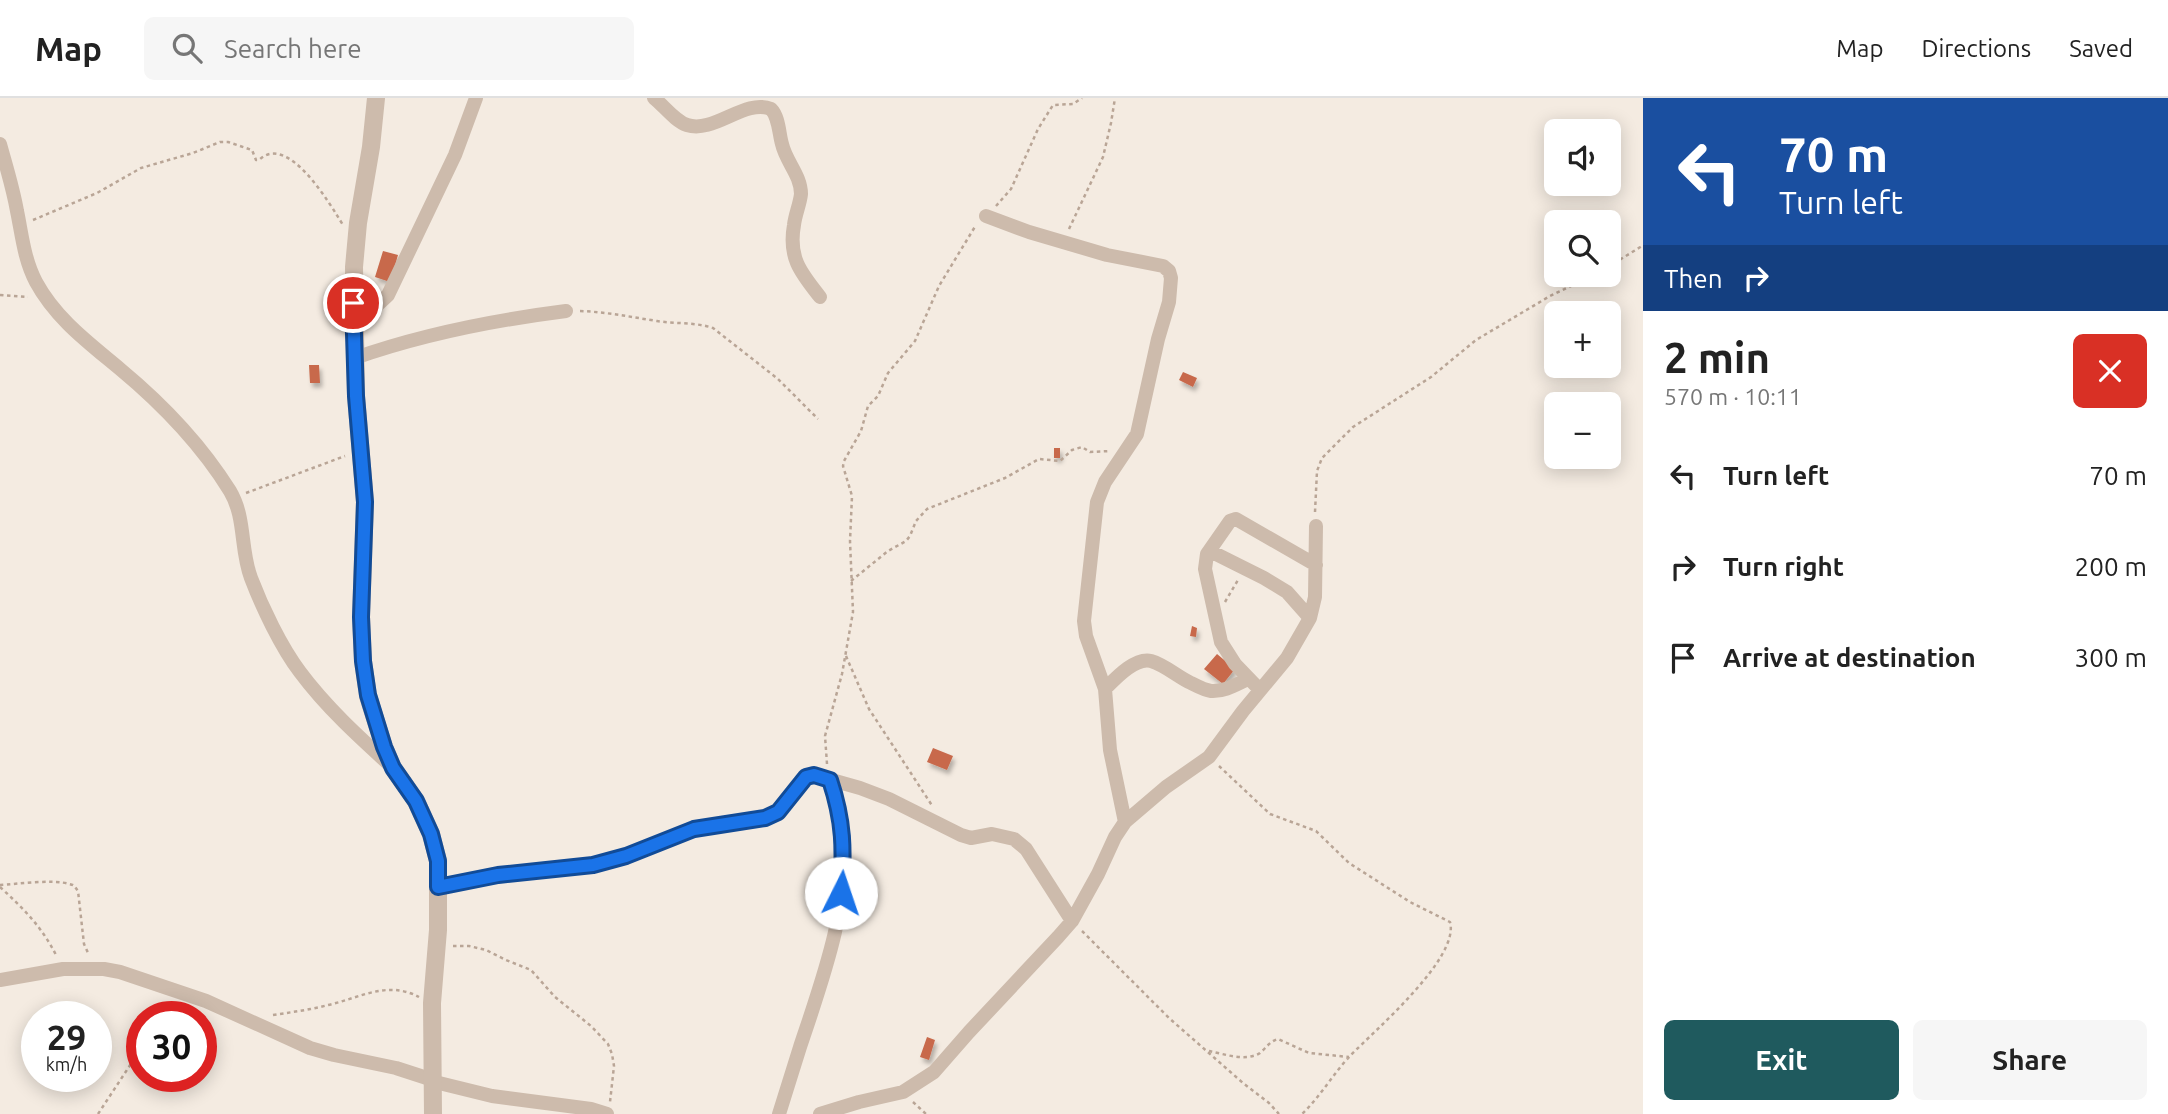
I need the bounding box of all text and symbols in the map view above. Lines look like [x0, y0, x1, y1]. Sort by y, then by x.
search box [144, 17, 634, 80]
icon: search [168, 29, 206, 67]
text: Map [35, 30, 102, 67]
text: Search here [224, 34, 362, 63]
text: Map [1836, 35, 1883, 62]
text: Directions [1921, 35, 2031, 62]
text: Saved [2069, 35, 2133, 62]
map controls [1544, 119, 1621, 469]
button: sound [1544, 119, 1621, 196]
icon: left [1664, 126, 1755, 217]
text: 70 m [1779, 126, 1888, 181]
text: Turn left [1779, 184, 1903, 220]
button: search [1544, 210, 1621, 287]
icon: right [1737, 259, 1775, 297]
text: Then [1664, 264, 1723, 293]
pin [323, 273, 383, 333]
icon: arrive [334, 284, 372, 322]
button: + [1544, 301, 1621, 378]
text: 2 min [1664, 334, 1770, 381]
button: close [2073, 334, 2147, 408]
text: 570 m · 10:11 [1664, 384, 1802, 409]
button: − [1544, 392, 1621, 469]
icon: left [1664, 457, 1702, 495]
text: Turn left [1723, 461, 1829, 490]
text: 70 m [2089, 461, 2147, 490]
icon: right [1664, 548, 1702, 586]
text: Turn right [1723, 552, 1844, 581]
text: 200 m [2075, 552, 2147, 581]
icon: arrive [1664, 639, 1702, 677]
text: Arrive at destination [1723, 643, 1976, 672]
text: 300 m [2075, 643, 2147, 672]
position arrow [804, 856, 878, 930]
speed limit sign: 30 [126, 1001, 217, 1092]
text: 29 [47, 1017, 86, 1057]
button: Exit [1664, 1020, 1899, 1100]
button: Share [1913, 1020, 2147, 1100]
text: km/h [46, 1054, 87, 1074]

